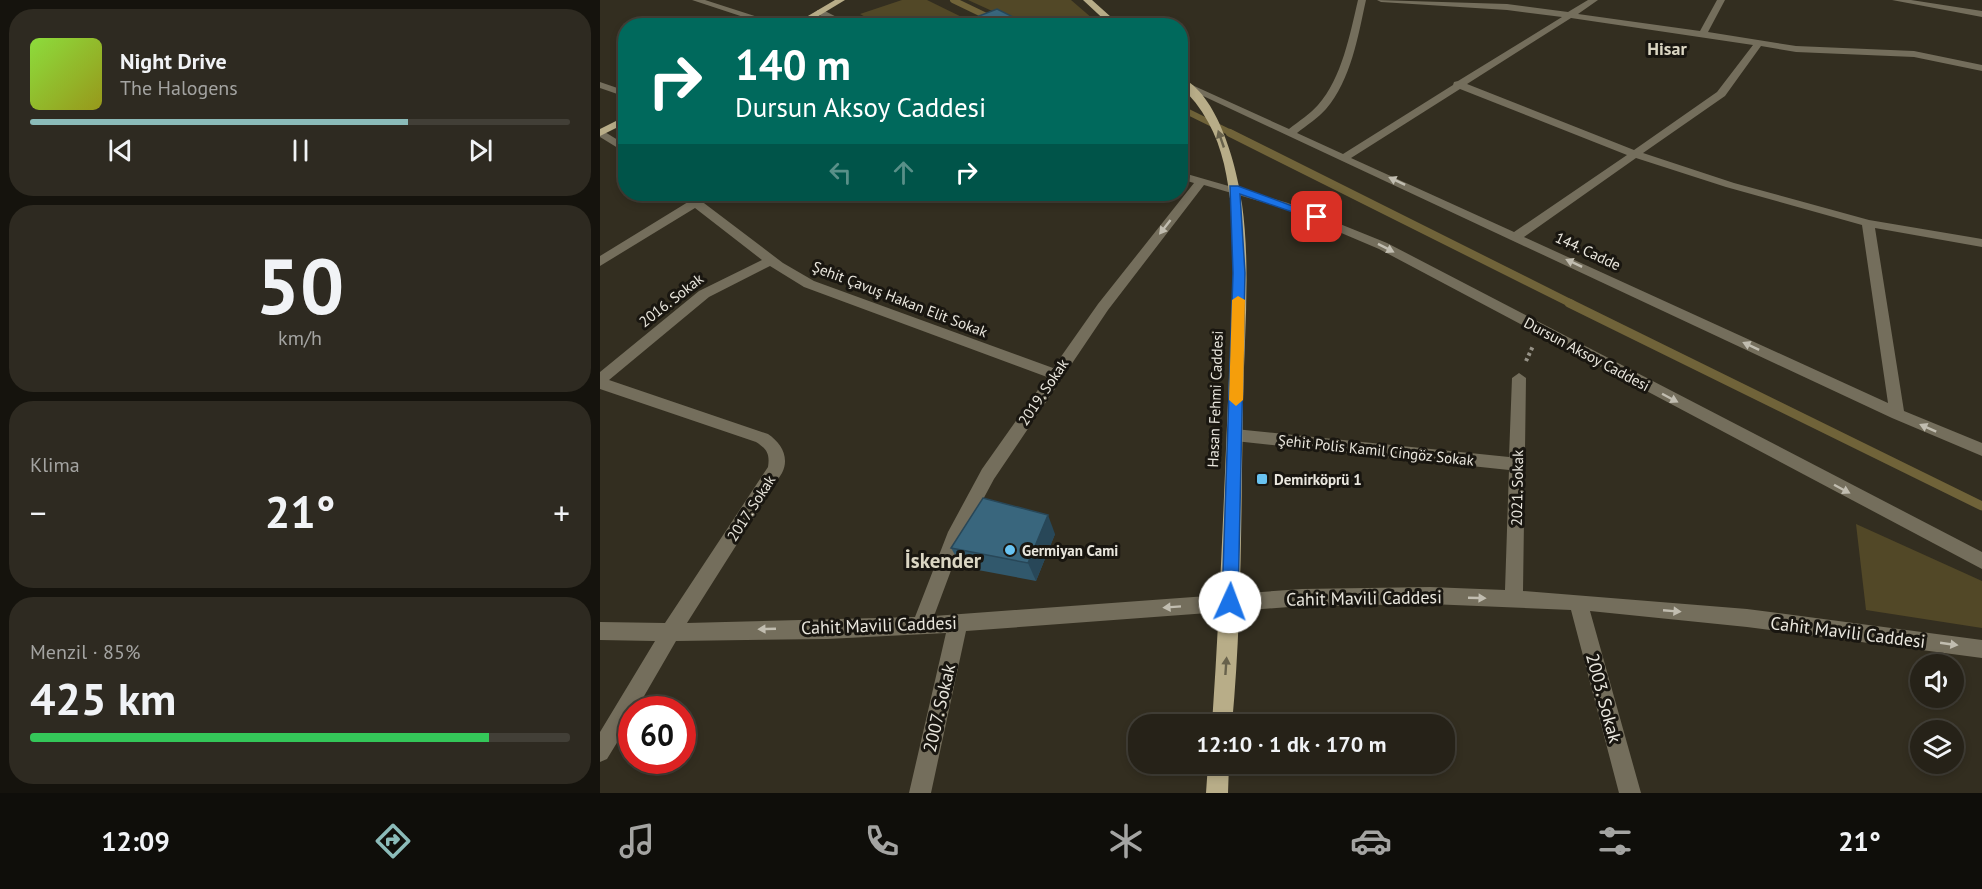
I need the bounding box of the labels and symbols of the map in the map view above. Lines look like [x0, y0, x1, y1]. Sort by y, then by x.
district label: Hisar [1647, 37, 1687, 60]
one-way arrow [1215, 130, 1225, 148]
one-way arrow [1389, 177, 1406, 186]
pin [1291, 191, 1342, 242]
one-way arrow [1159, 219, 1172, 235]
street label: 144. Cadde [1552, 228, 1624, 274]
one-way arrow [1378, 243, 1395, 253]
street label: Şehit Çavuş Hakan Elit Sokak [810, 257, 991, 341]
one-way arrow [1566, 259, 1583, 268]
street label: 2016. Sokak [635, 268, 708, 331]
street label: Dursun Aksoy Caddesi [1521, 313, 1653, 395]
street label: Hasan Fehmi Caddesi [1203, 330, 1227, 468]
one-way arrow [1743, 341, 1760, 350]
street label: 2019. Sokak [1014, 354, 1073, 429]
one-way arrow [1662, 393, 1679, 403]
one-way arrow [1919, 423, 1937, 432]
street label: Şehit Polis Kamil Cingöz Sokak [1277, 430, 1476, 470]
street label: 2021. Sokak [1507, 449, 1527, 526]
place label: Demirköprü 1 [1274, 470, 1362, 489]
street label: 2017. Sokak [723, 471, 780, 545]
marker: Demirköprü 1 [1255, 472, 1269, 486]
one-way arrow [1834, 484, 1851, 494]
place label: Germiyan Cami [1022, 541, 1118, 560]
marker: Germiyan Cami [1003, 543, 1017, 557]
district label: İskender [905, 547, 982, 574]
position arrow [1198, 570, 1262, 634]
street label: Cahit Mavili Caddesi [1286, 585, 1442, 611]
one-way arrow [1468, 593, 1487, 602]
one-way arrow [1162, 602, 1181, 611]
one-way arrow [1662, 607, 1681, 616]
street label: Cahit Mavili Caddesi [801, 611, 957, 639]
street label: Cahit Mavili Caddesi [1769, 611, 1927, 653]
one-way arrow [758, 625, 777, 634]
one-way arrow [1939, 640, 1958, 649]
street label: 2003. Sokak [1581, 651, 1627, 746]
one-way arrow [1221, 657, 1230, 676]
street label: 2007. Sokak [918, 661, 960, 754]
speed limit sign: 60 [618, 696, 696, 774]

